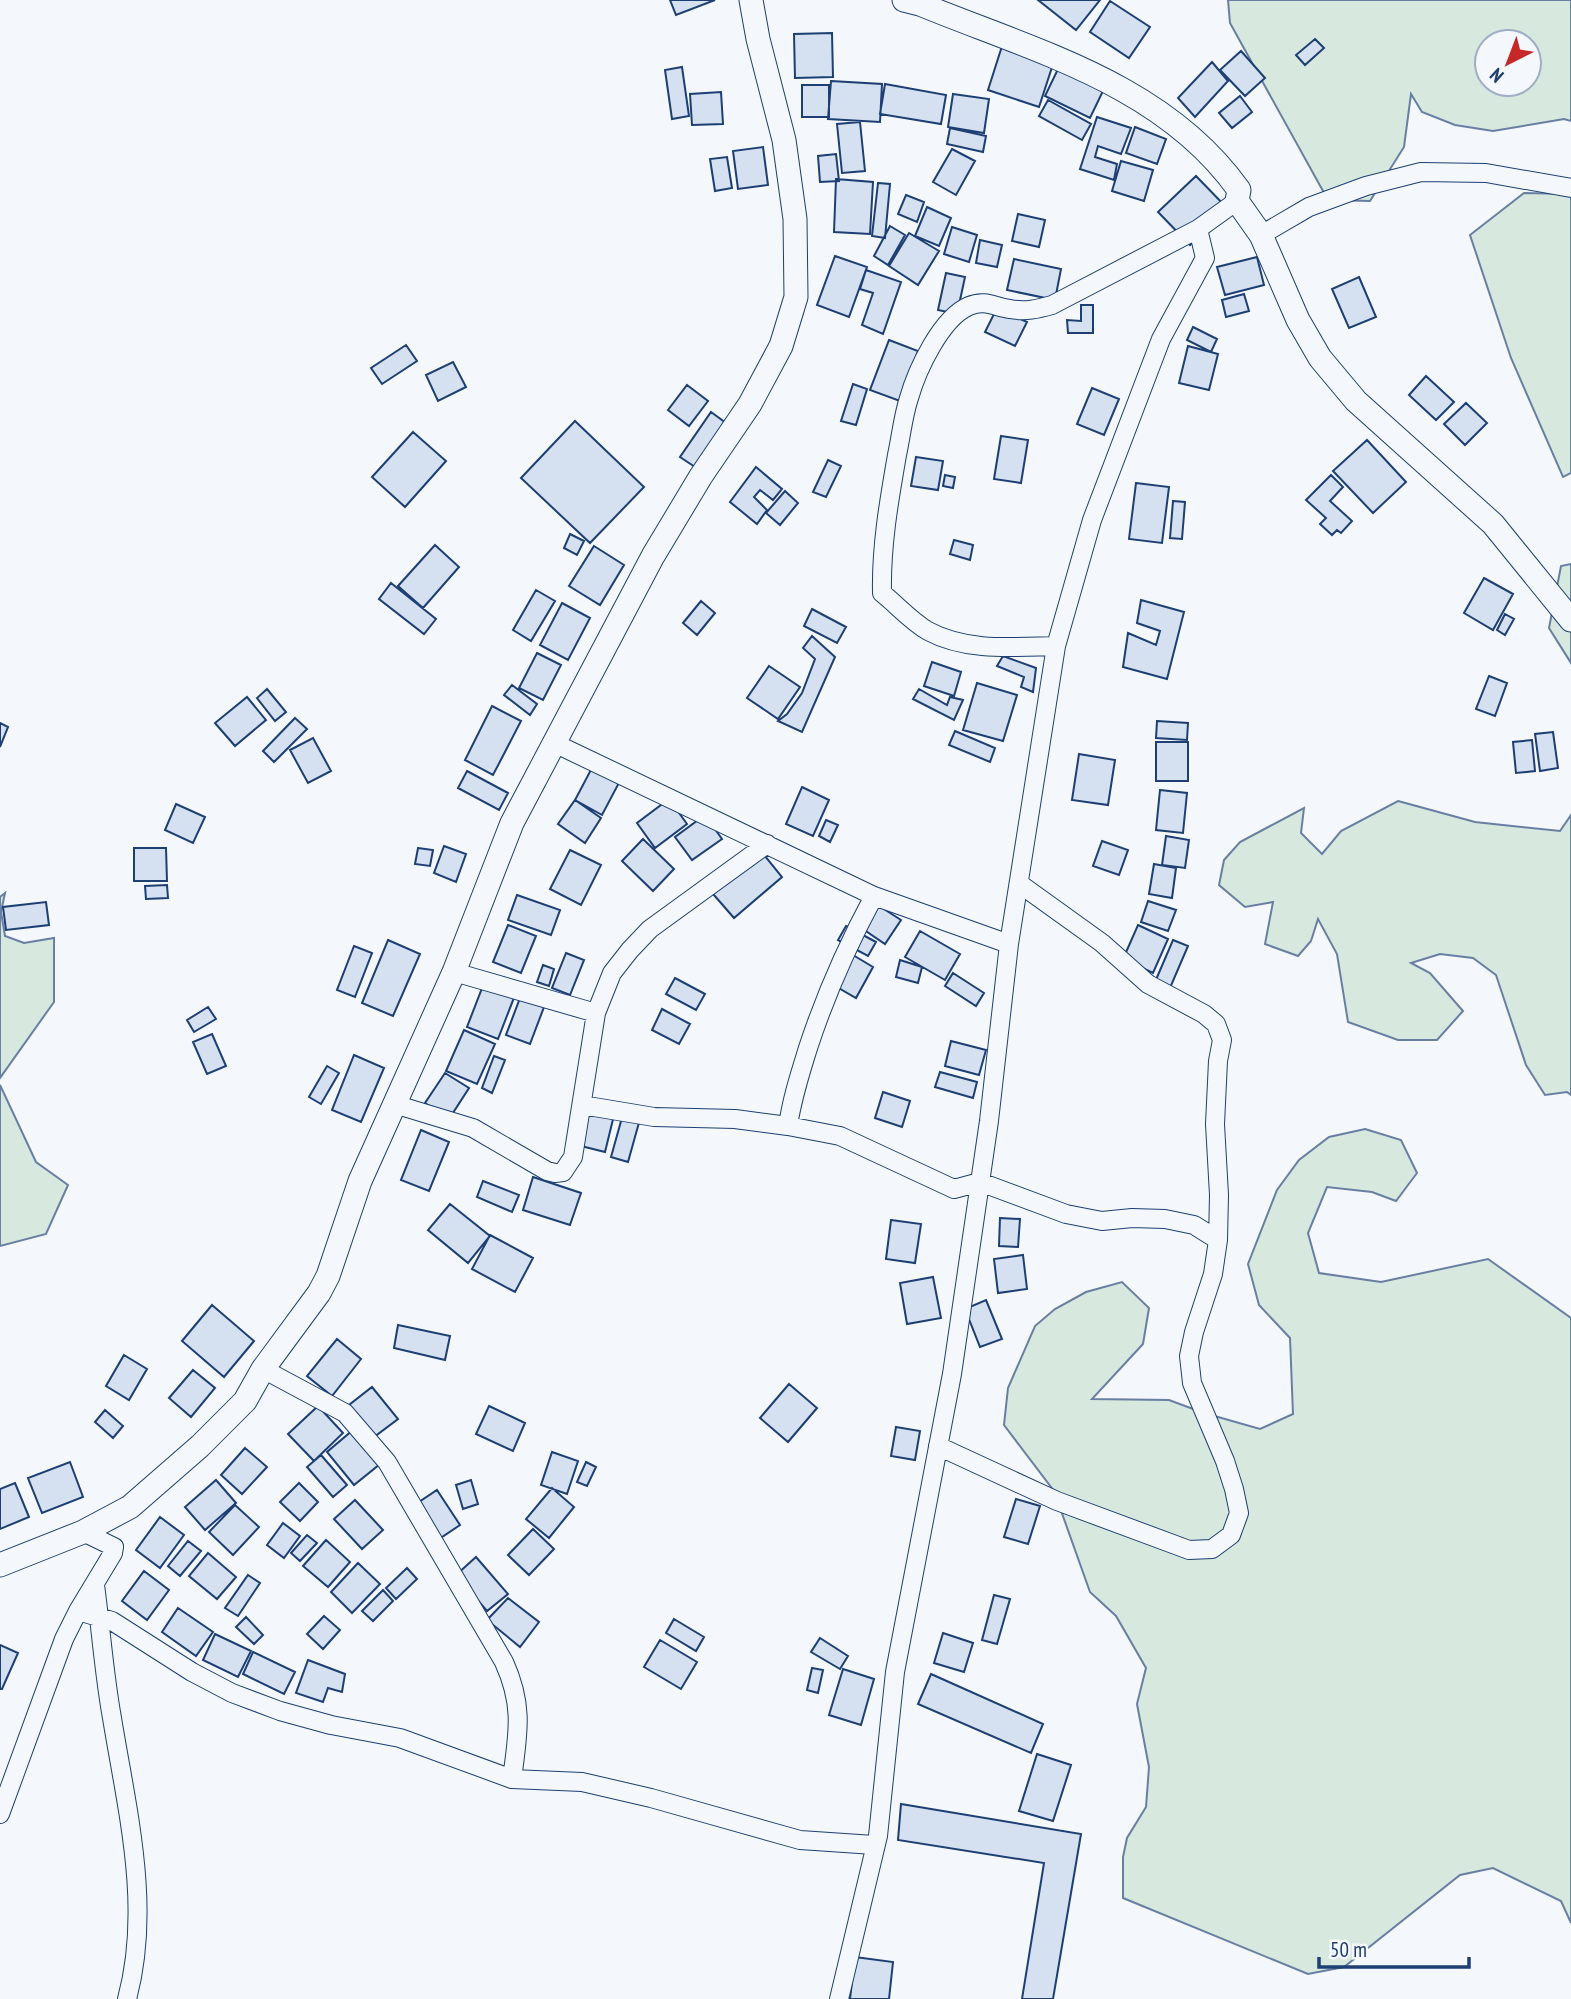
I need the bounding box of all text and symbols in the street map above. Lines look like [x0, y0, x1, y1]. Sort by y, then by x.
north arrow [1473, 28, 1543, 98]
text: N [1485, 63, 1508, 88]
scale bar [1319, 1926, 1470, 1970]
text: 50 m [1330, 1936, 1367, 1963]

